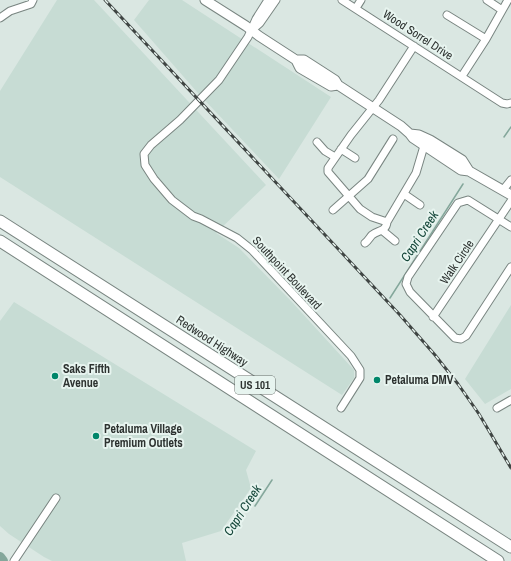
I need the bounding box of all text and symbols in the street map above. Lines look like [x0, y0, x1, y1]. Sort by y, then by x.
street label: Wood Sorrel Drive [380, 6, 456, 64]
water label: Capri Creek [397, 207, 443, 265]
street label: Southpoint Boulevard [249, 233, 325, 313]
street label: Walk Circle [436, 237, 478, 287]
street label: Redwood Highway [173, 312, 251, 370]
place label: Saks Fifth Avenue [63, 361, 110, 391]
marker: Saks Fifth Avenue [50, 371, 60, 381]
place label: Petaluma DMV [385, 372, 454, 388]
marker: Petaluma DMV [372, 375, 382, 385]
road number: US 101 [235, 376, 275, 394]
place label: Petaluma Village Premium Outlets [104, 421, 183, 451]
marker: Petaluma Village Premium Outlets [91, 431, 101, 441]
water label: Capri Creek [220, 481, 266, 539]

